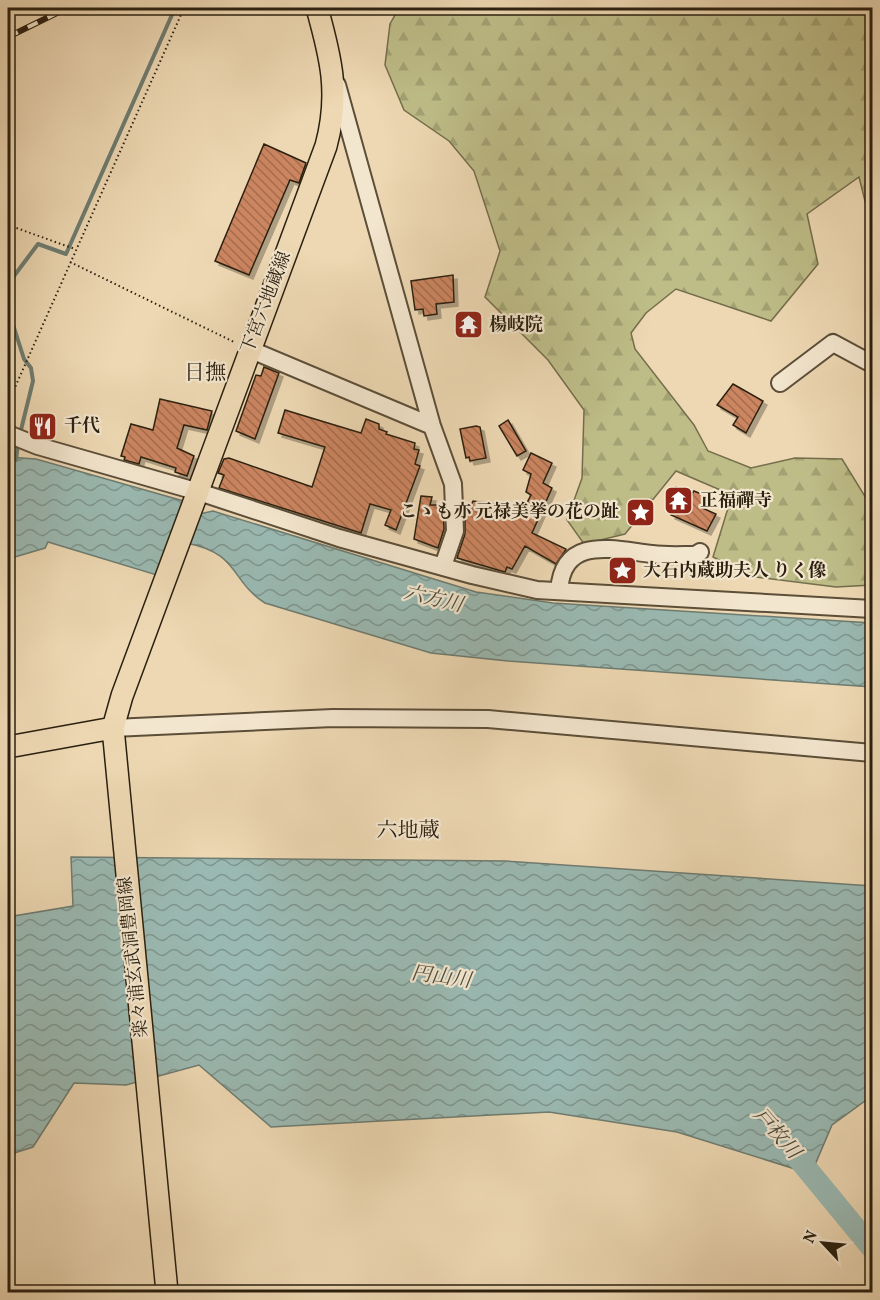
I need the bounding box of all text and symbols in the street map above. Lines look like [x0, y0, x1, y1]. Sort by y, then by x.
street label: 下宮六地蔵線 [236, 248, 298, 358]
temple icon: 楊岐院 [452, 309, 484, 341]
place label: 楊岐院 [489, 313, 543, 338]
district label: 日撫 [184, 359, 226, 388]
restaurant icon: 千代 [27, 410, 59, 442]
place label: 千代 [64, 414, 100, 439]
temple icon: 正福禪寺 [663, 485, 695, 517]
place label: 正福禪寺 [700, 489, 772, 514]
place icon: こゝも亦 元禄美挙の花の趾 [624, 496, 656, 528]
place label: こゝも亦 元禄美挙の花の趾 [399, 500, 619, 525]
place icon: 大石内蔵助夫人 りく像 [606, 555, 638, 587]
place label: 大石内蔵助夫人 りく像 [643, 559, 827, 584]
water label: 六方川 [401, 580, 467, 621]
district label: 六地蔵 [377, 817, 440, 846]
street label: 楽々浦玄武洞豊岡線 [113, 875, 155, 1039]
water label: 円山川 [409, 960, 475, 996]
water label: 戸枚川 [746, 1102, 808, 1167]
north arrow [793, 1213, 853, 1273]
text: N [799, 1227, 824, 1247]

